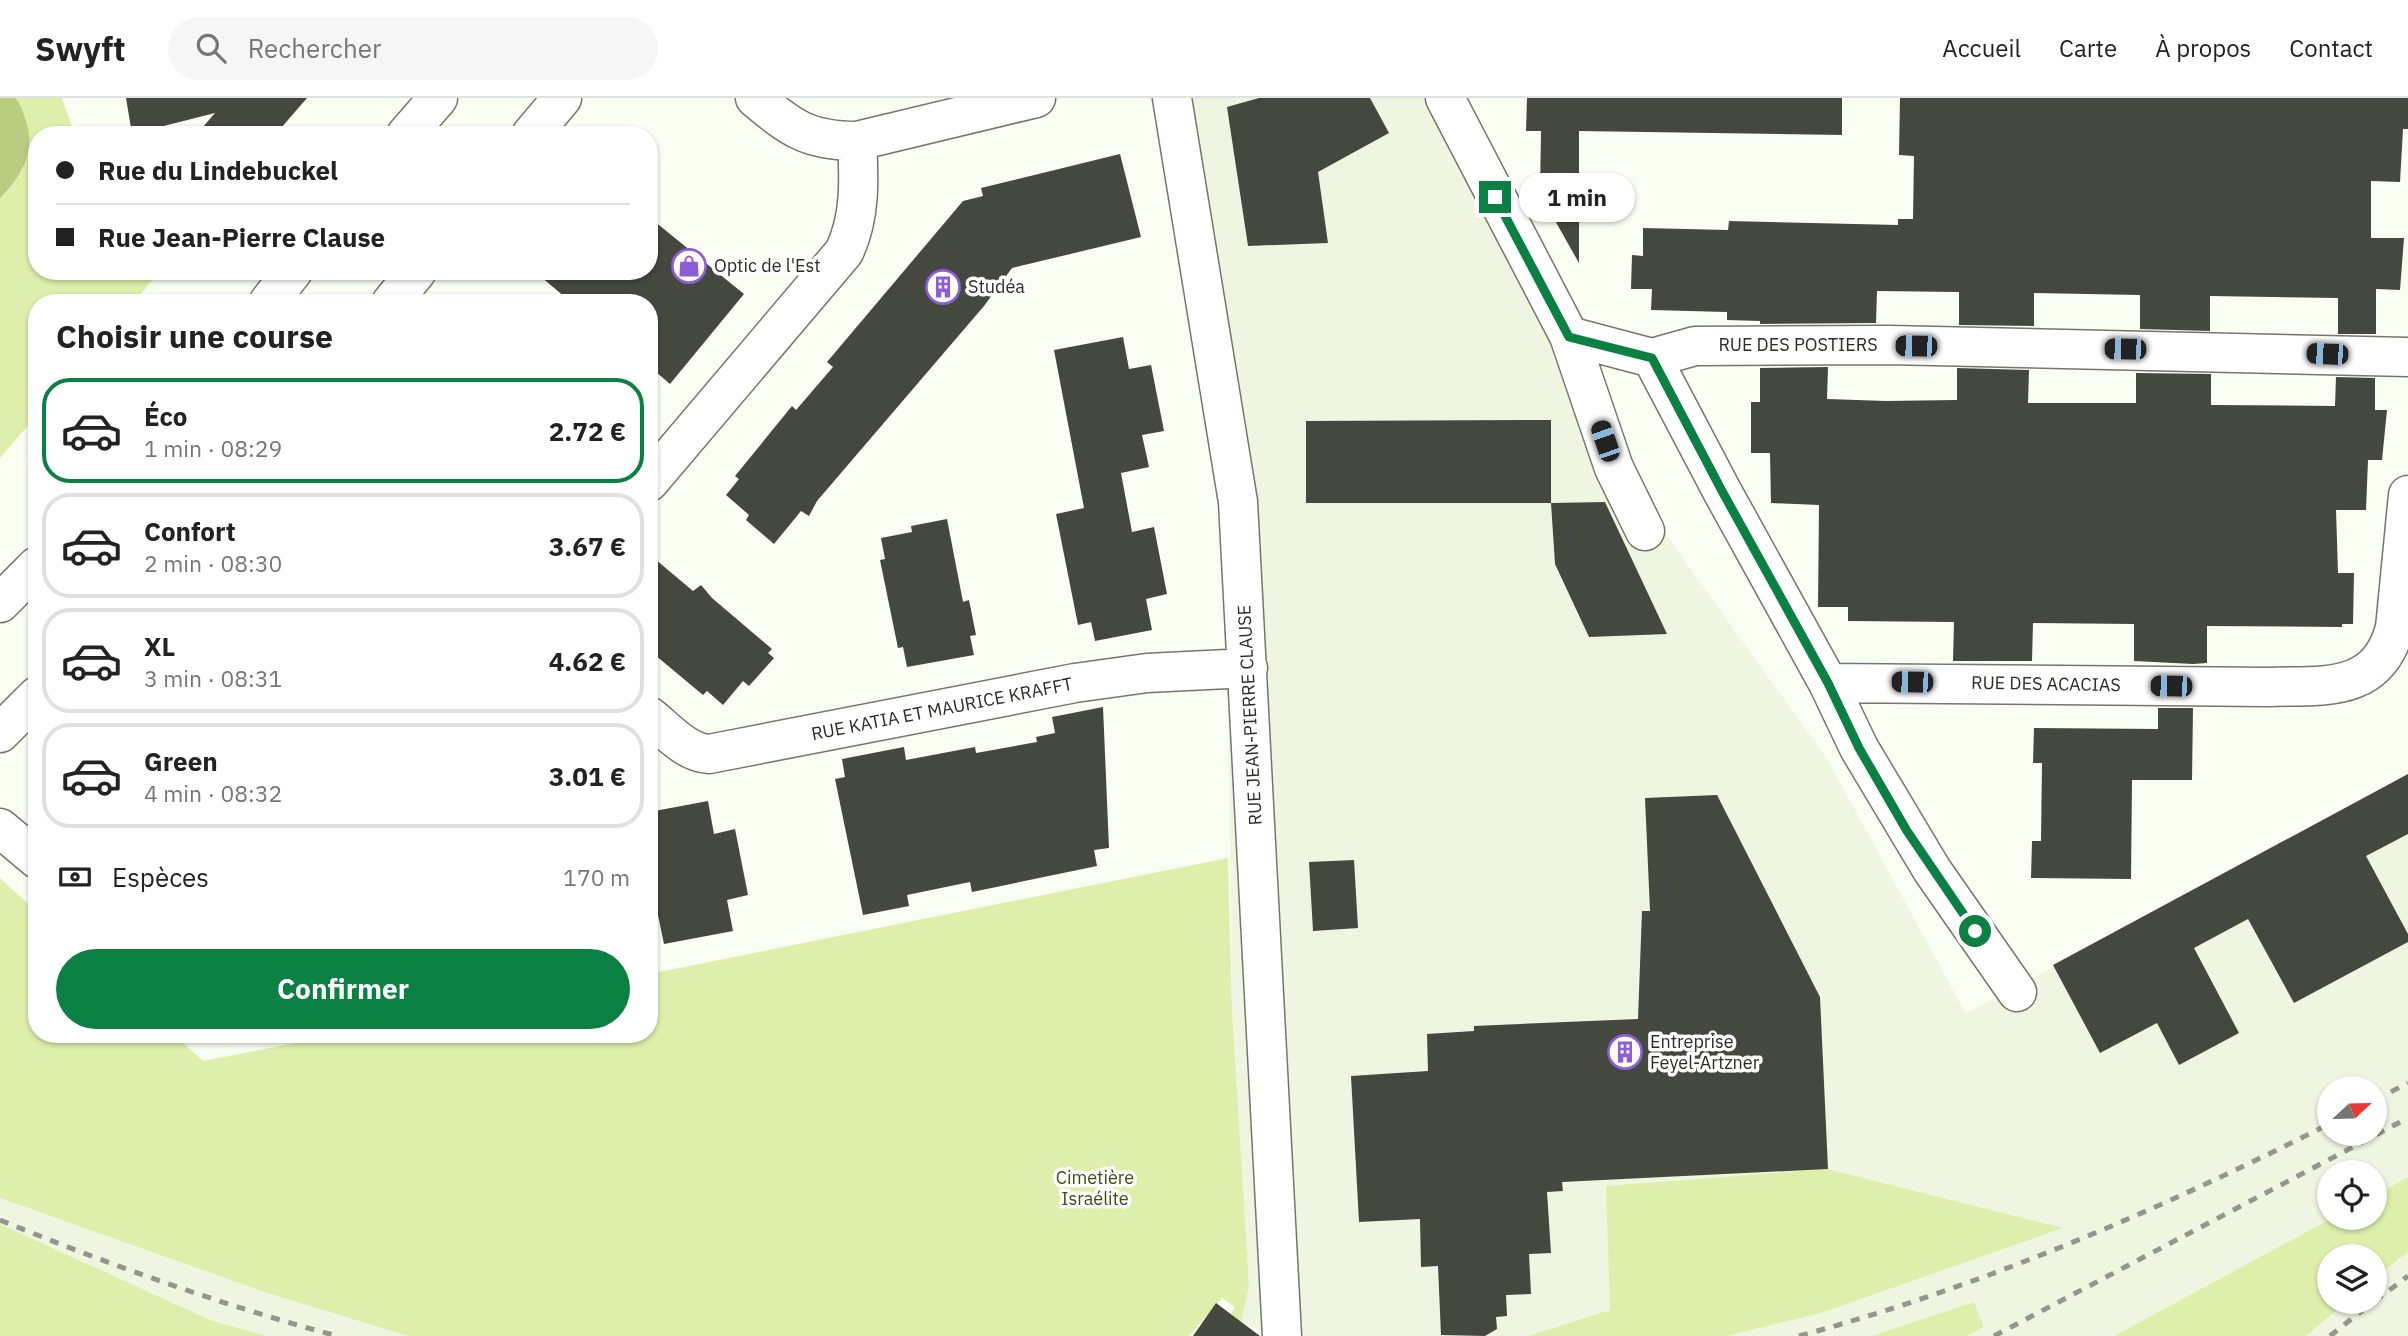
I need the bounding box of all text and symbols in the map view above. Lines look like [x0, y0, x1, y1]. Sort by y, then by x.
search box [168, 17, 658, 80]
text: Swyft [35, 27, 126, 70]
icon: search [192, 29, 230, 67]
text: Rechercher [248, 31, 381, 65]
text: Accueil [1942, 32, 2021, 64]
text: Carte [2059, 32, 2117, 64]
text: À propos [2155, 32, 2251, 64]
text: Contact [2289, 32, 2373, 64]
text: Rue du Lindebuckel [98, 153, 338, 187]
callout: 1 min [1520, 172, 1635, 222]
route end [1479, 181, 1511, 213]
text: 1 min [1547, 182, 1607, 212]
text: Rue Jean-Pierre Clause [98, 220, 385, 254]
shop icon: Optic de l'Est [670, 247, 708, 285]
place label: Optic de l'Est [714, 254, 820, 277]
building icon: Studéa [924, 268, 962, 306]
place label: Studéa [968, 275, 1025, 298]
text: Choisir une course [56, 315, 333, 357]
street label: RUE DES POSTIERS [1718, 333, 1878, 356]
car [1895, 335, 1938, 357]
car [2104, 338, 2147, 360]
car [2306, 343, 2349, 365]
icon: car [60, 399, 123, 462]
text: Éco [144, 399, 188, 433]
text: 2.72 € [549, 414, 626, 448]
car [1589, 418, 1622, 464]
text: 1 min · 08:29 [144, 433, 282, 463]
icon: car [60, 514, 123, 577]
text: Confort [144, 514, 236, 548]
text: 3.67 € [549, 529, 626, 563]
text: 2 min · 08:30 [144, 548, 282, 578]
street label: RUE JEAN-PIERRE CLAUSE [1232, 604, 1267, 826]
icon: car [60, 629, 123, 692]
text: XL [144, 629, 175, 663]
text: 4.62 € [549, 644, 626, 678]
text: 3 min · 08:31 [144, 663, 282, 693]
car [1891, 671, 1934, 693]
street label: RUE DES ACACIAS [1971, 671, 2121, 696]
street label: RUE KATIA ET MAURICE KRAFFT [809, 672, 1075, 745]
car [2150, 675, 2193, 697]
icon: car [60, 744, 123, 807]
text: Green [144, 744, 218, 778]
text: 3.01 € [549, 759, 626, 793]
text: 4 min · 08:32 [144, 778, 282, 808]
icon: cash [56, 858, 94, 896]
text: Espèces [112, 860, 209, 894]
text: 170 m [563, 862, 630, 892]
route start [1959, 915, 1991, 947]
button: Confirmer [56, 949, 630, 1029]
place label: Entreprise Feyel-Artzner [1650, 1030, 1760, 1074]
building icon: Entreprise Feyel-Artzner [1606, 1033, 1644, 1071]
north arrow [2317, 1076, 2387, 1146]
map controls [2317, 1076, 2387, 1314]
button: locate [2317, 1160, 2387, 1230]
park label: Cimetière Israélite [1056, 1166, 1134, 1210]
button: layers [2317, 1244, 2387, 1314]

